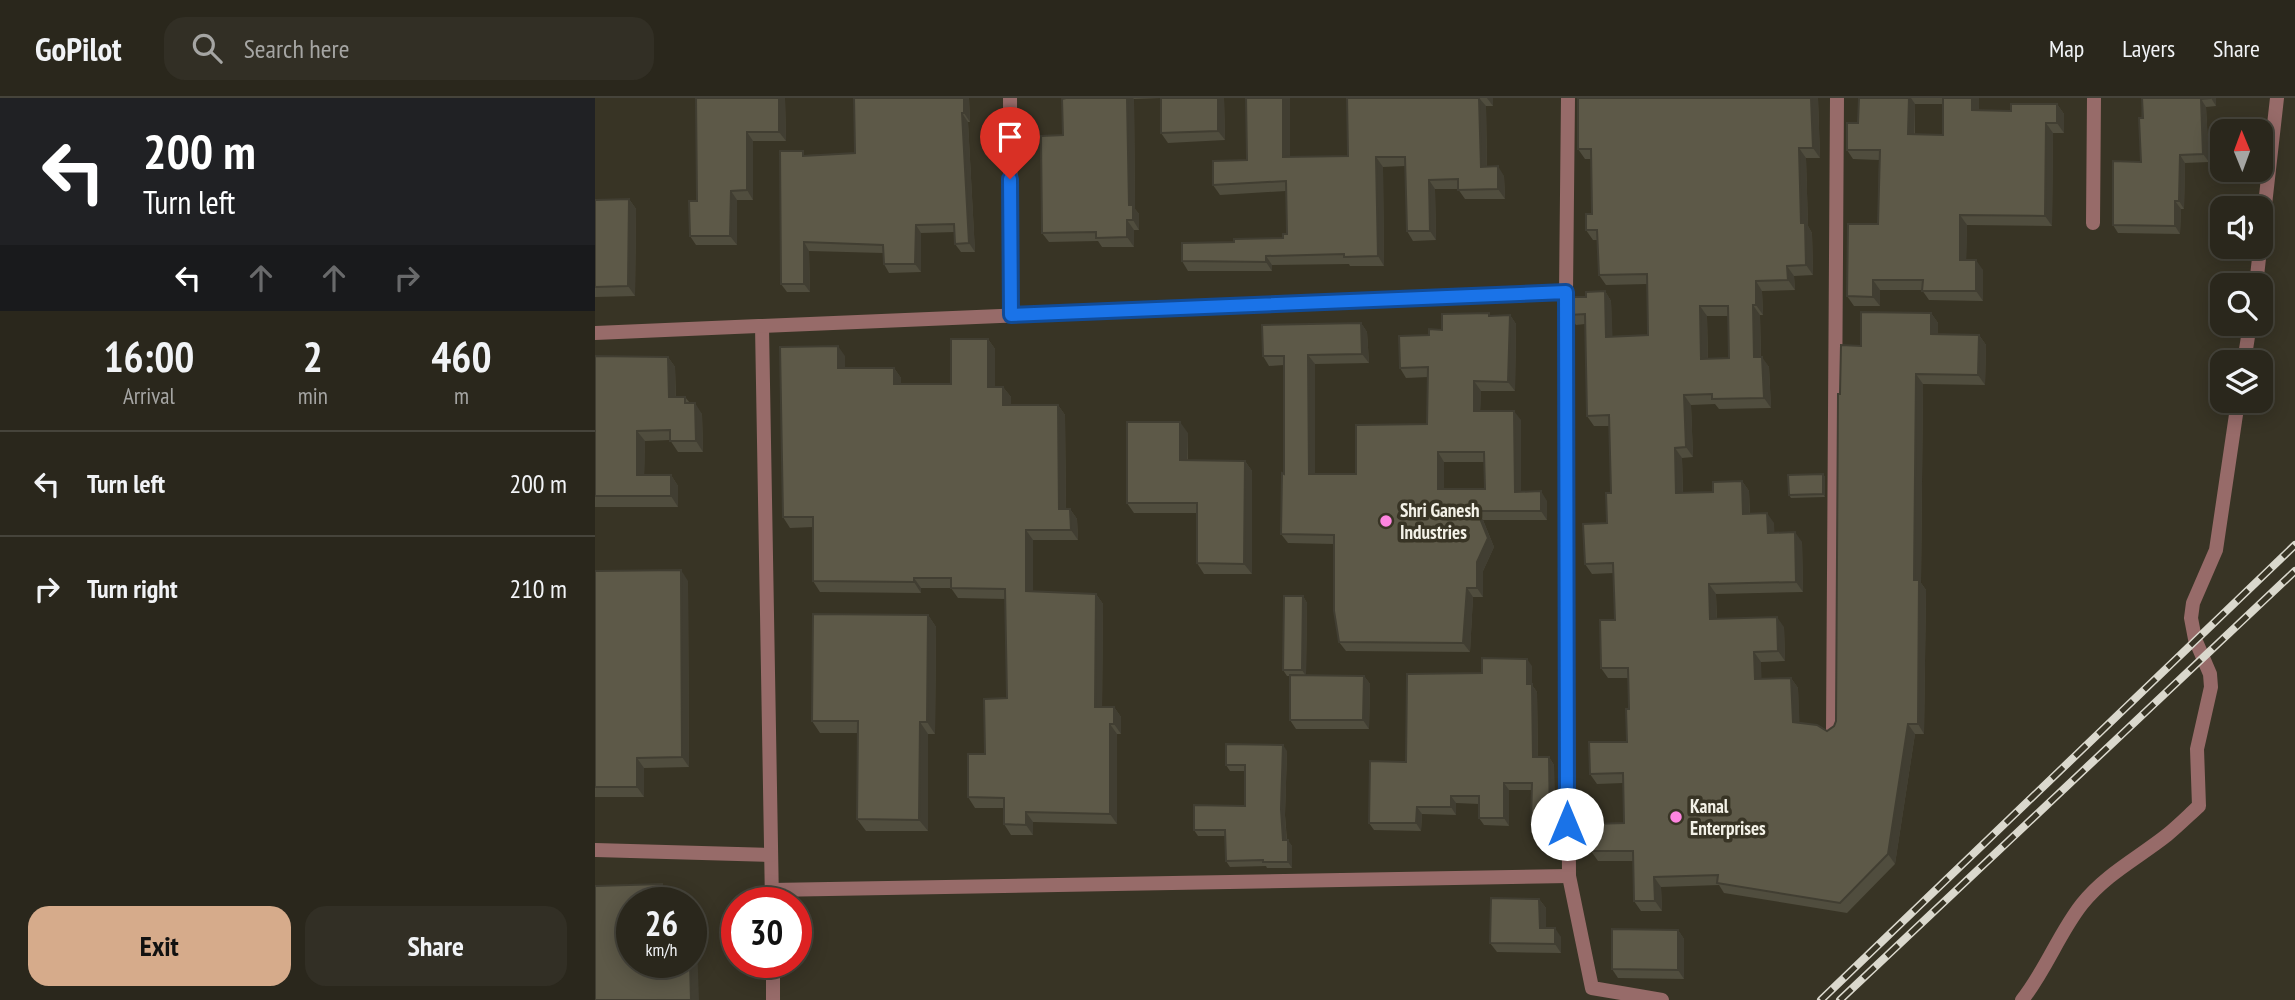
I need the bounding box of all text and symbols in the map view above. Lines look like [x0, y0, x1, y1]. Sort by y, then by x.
search box [164, 17, 654, 80]
text: GoPilot [35, 27, 122, 70]
icon: search [188, 29, 226, 67]
text: Search here [244, 32, 349, 65]
text: Map [2049, 33, 2084, 64]
text: Layers [2122, 33, 2175, 64]
text: Share [2213, 33, 2260, 64]
pin [980, 107, 1040, 179]
icon: arrive [991, 118, 1029, 156]
text: 200 m [143, 119, 256, 183]
north arrow [2210, 119, 2273, 182]
map controls [2210, 119, 2273, 413]
icon: left [28, 126, 119, 217]
text: Turn left [143, 181, 235, 223]
button: sound [2210, 196, 2273, 259]
icon: left [169, 259, 207, 297]
icon: ahead [242, 259, 280, 297]
icon: ahead [315, 259, 353, 297]
icon: right [388, 259, 426, 297]
button: search [2210, 273, 2273, 336]
text: 16:00 [103, 329, 194, 384]
text: 2 [303, 329, 323, 384]
text: 460 [431, 329, 492, 384]
button: layers [2210, 350, 2273, 413]
text: Arrival [123, 381, 175, 410]
text: min [298, 381, 328, 410]
text: m [454, 381, 469, 410]
icon: left [28, 465, 66, 503]
text: Turn left [87, 467, 165, 500]
text: 200 m [509, 467, 567, 500]
place label: Shri Ganesh Industries [1400, 498, 1480, 544]
marker: Shri Ganesh Industries [1378, 513, 1394, 529]
icon: right [28, 570, 66, 608]
text: Turn right [87, 572, 178, 605]
text: 210 m [509, 572, 567, 605]
position arrow [1530, 787, 1604, 861]
place label: Kanal Enterprises [1690, 794, 1766, 840]
marker: Kanal Enterprises [1668, 809, 1684, 825]
speed limit sign: 30 [721, 887, 812, 978]
text: 26 [645, 900, 678, 946]
button: Exit [28, 906, 291, 986]
button: Share [305, 906, 567, 986]
text: km/h [646, 938, 677, 961]

